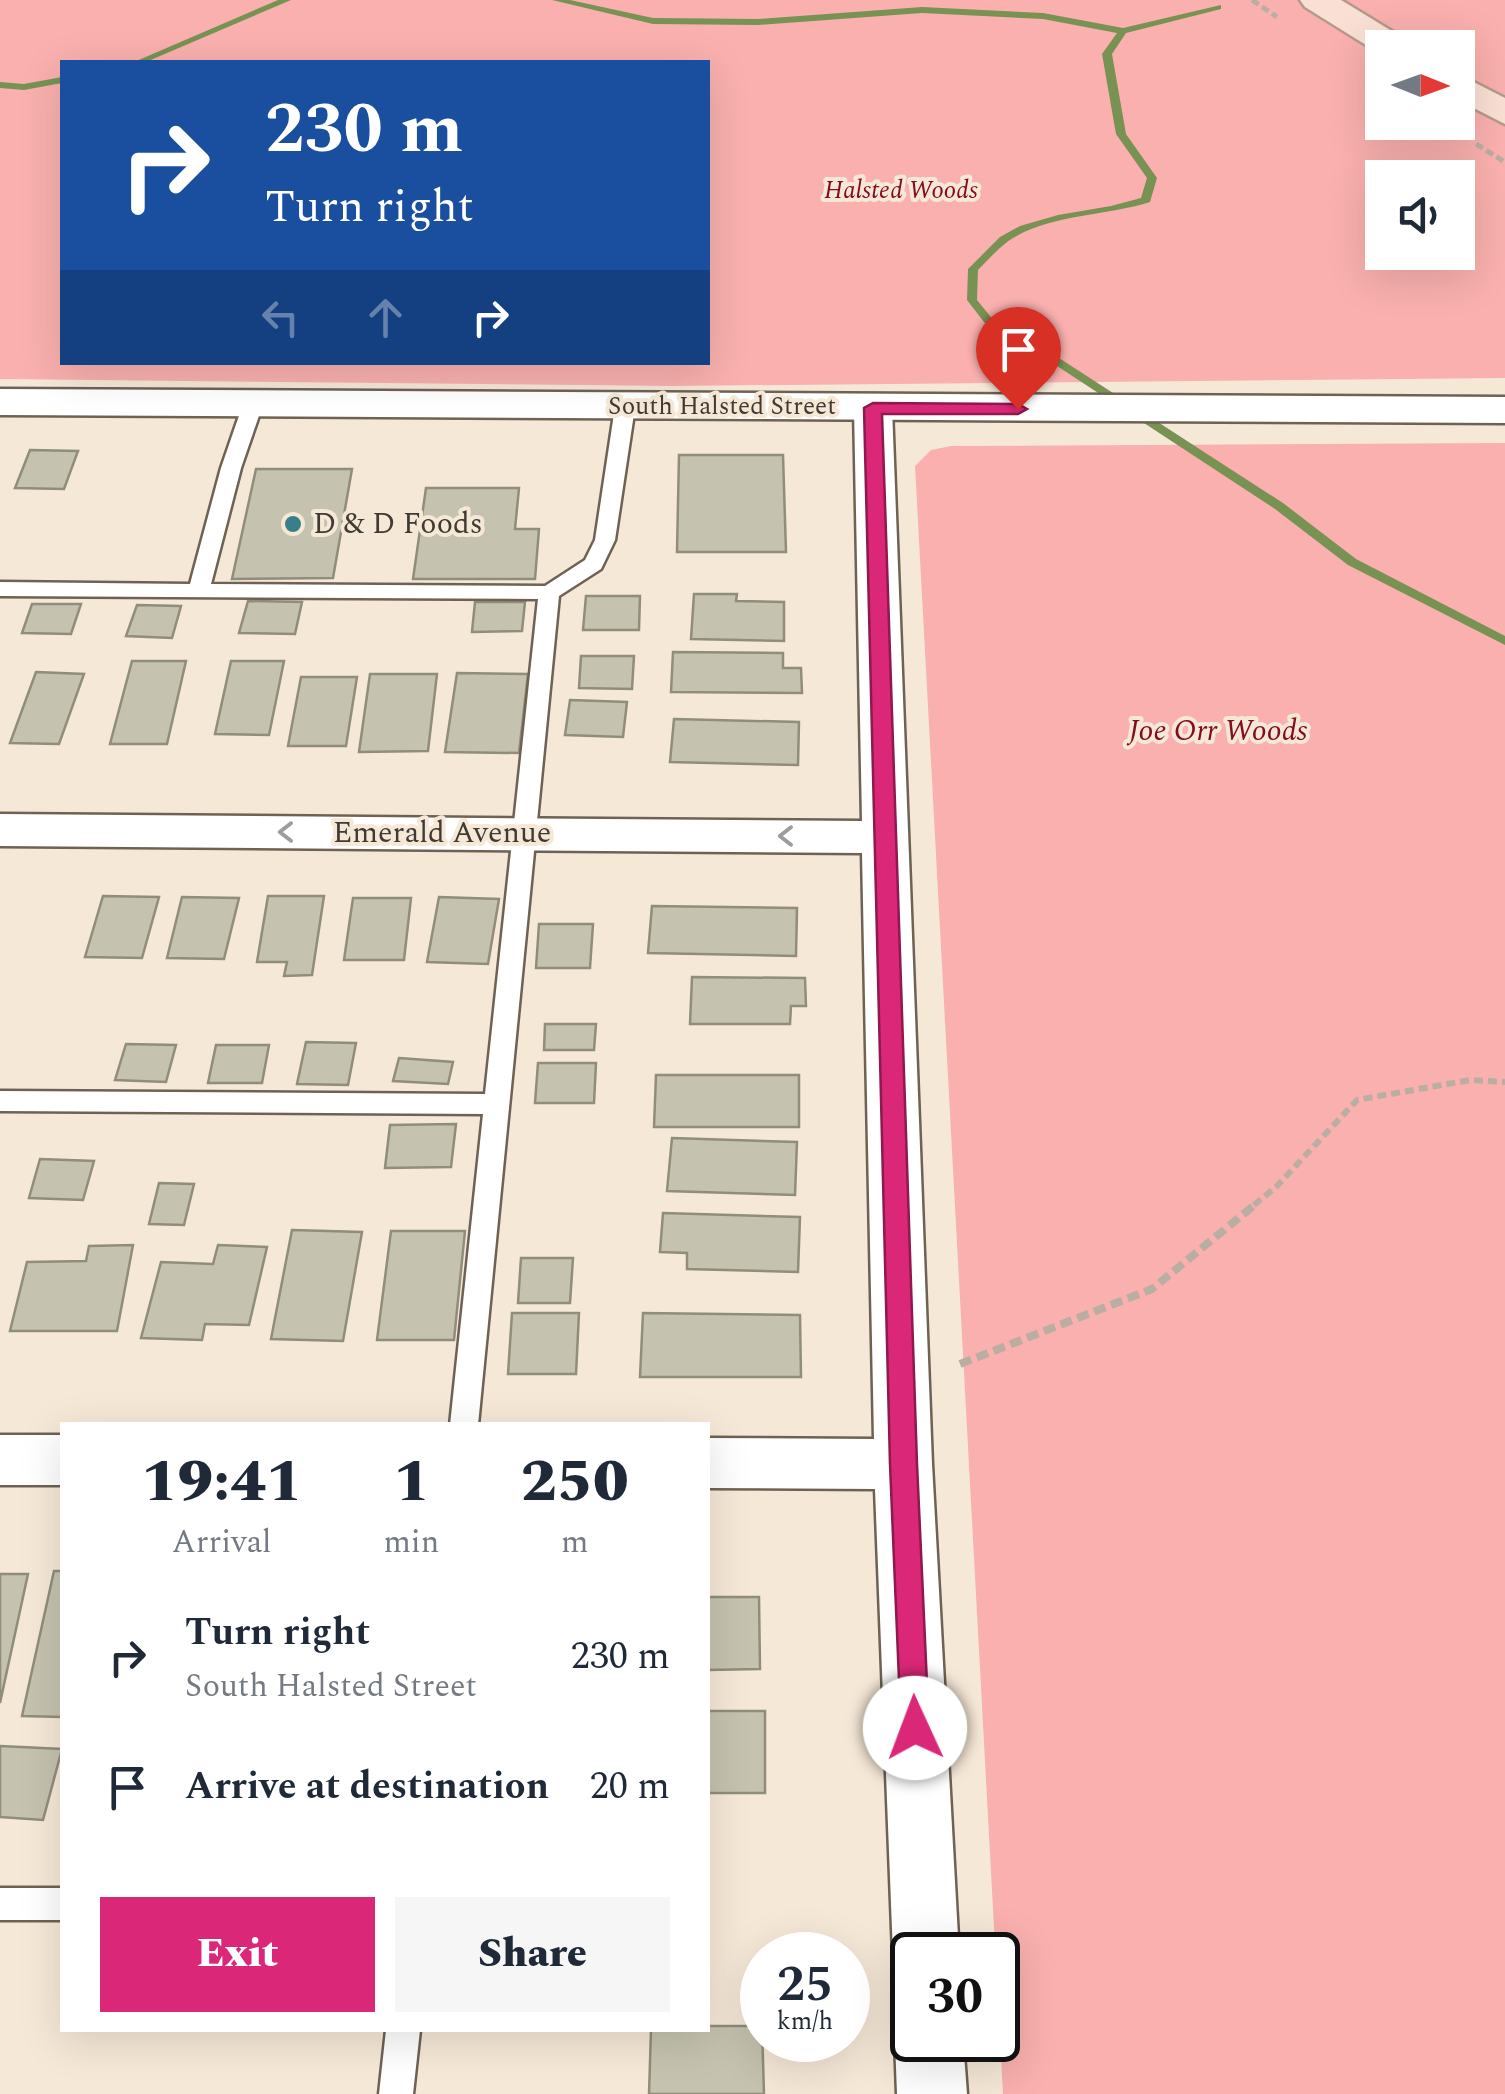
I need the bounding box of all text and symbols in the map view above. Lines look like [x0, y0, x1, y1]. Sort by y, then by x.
north arrow [1365, 30, 1475, 140]
map controls [1365, 30, 1475, 270]
text: 230 m [265, 77, 463, 183]
icon: right [100, 100, 230, 230]
button: sound [1365, 160, 1475, 270]
park label: Halsted Woods [824, 172, 978, 210]
text: Turn right [265, 173, 474, 242]
icon: left [253, 290, 308, 345]
icon: ahead [358, 290, 413, 345]
icon: right [463, 290, 518, 345]
pin [976, 307, 1061, 410]
icon: arrive [991, 322, 1046, 377]
street label: South Halsted Street [608, 388, 836, 426]
place label: D & D Foods [313, 501, 483, 547]
marker: D & D Foods [282, 513, 304, 535]
park label: Joe Orr Woods [1127, 708, 1308, 754]
street label: Emerald Avenue [333, 810, 551, 856]
one-way arrow [278, 821, 294, 843]
one-way arrow [778, 825, 794, 847]
text: 19:41 [141, 1436, 302, 1528]
text: 1 [393, 1436, 429, 1528]
text: 250 [521, 1436, 629, 1528]
text: Arrival [172, 1518, 272, 1567]
text: min [383, 1518, 439, 1567]
text: m [561, 1518, 588, 1567]
text: Turn right [185, 1604, 370, 1662]
text: 230 m [571, 1628, 670, 1686]
icon: right [100, 1630, 155, 1685]
text: South Halsted Street [185, 1662, 477, 1711]
position arrow [863, 1676, 967, 1780]
text: Arrive at destination [185, 1758, 549, 1816]
text: 20 m [590, 1758, 670, 1816]
icon: arrive [100, 1760, 155, 1815]
button: Exit [100, 1897, 375, 2012]
button: Share [395, 1897, 670, 2012]
speed limit sign: 30 [890, 1932, 1020, 2062]
text: 25 [777, 1947, 833, 2023]
text: km/h [777, 2003, 833, 2041]

